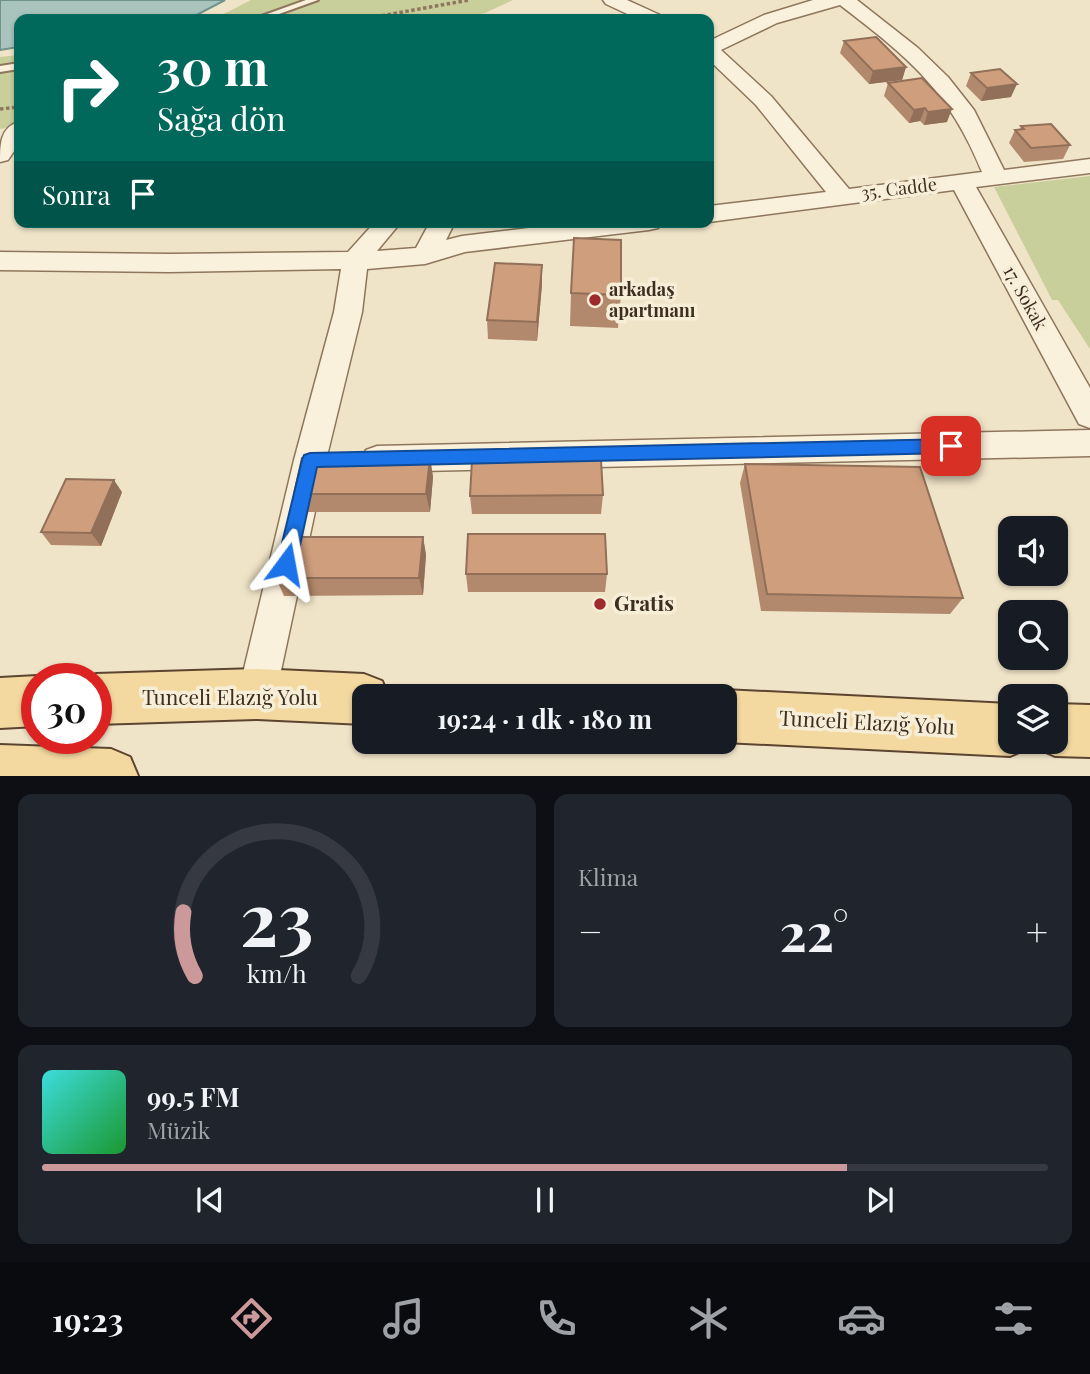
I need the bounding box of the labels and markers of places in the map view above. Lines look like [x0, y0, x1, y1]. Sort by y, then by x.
place label: arkadaş apartmanı [609, 277, 696, 322]
marker: arkadaş apartmanı [587, 292, 603, 308]
pin [921, 416, 981, 476]
place label: Gratis [614, 588, 674, 616]
marker: Gratis [592, 596, 608, 612]

